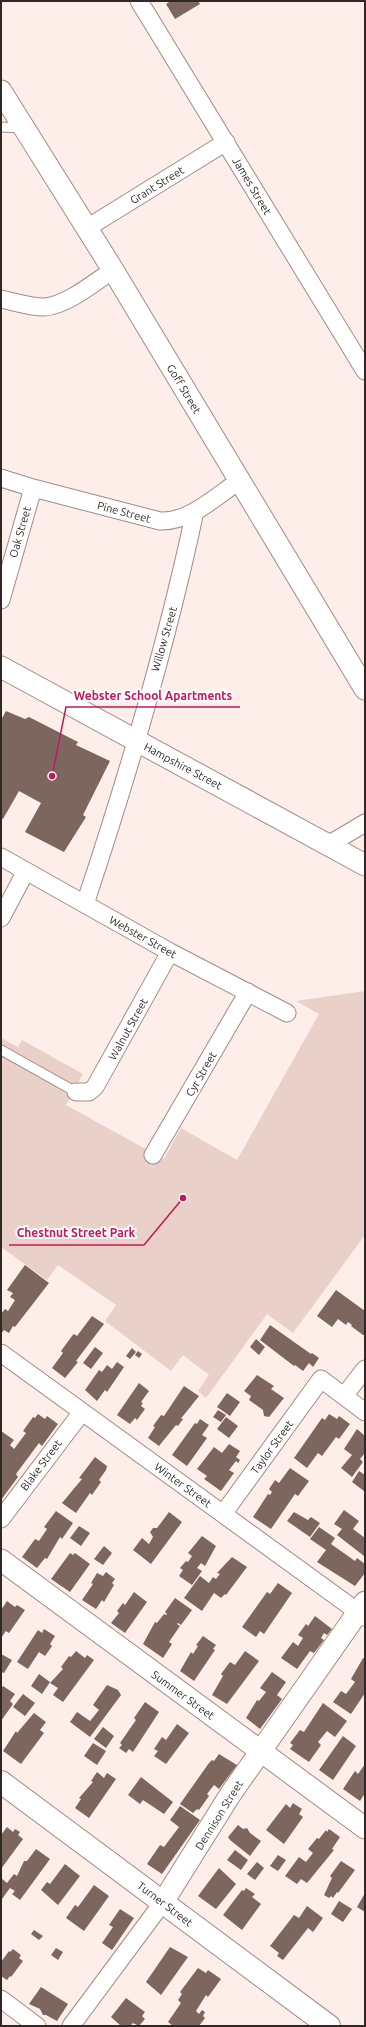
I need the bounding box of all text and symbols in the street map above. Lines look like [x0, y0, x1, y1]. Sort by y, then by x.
street label: James Street [230, 155, 274, 217]
street label: Grant Street [128, 163, 187, 206]
street label: Goff Street [165, 362, 204, 416]
street label: Pine Street [96, 499, 153, 525]
street label: Oak Street [7, 504, 33, 559]
street label: Willow Street [149, 604, 179, 673]
callout: Webster School Apartments [66, 683, 240, 707]
text: Webster School Apartments [74, 689, 233, 702]
street label: Hampshire Street [142, 740, 225, 792]
street label: Webster Street [107, 914, 179, 961]
street label: Walnut Street [106, 995, 150, 1062]
street label: Cyr Street [183, 1049, 219, 1098]
callout: Chestnut Street Park [9, 1221, 144, 1245]
text: Chestnut Street Park [17, 1226, 136, 1239]
street label: Taylor Street [249, 1417, 296, 1476]
street label: Blake Street [18, 1437, 64, 1493]
street label: Winter Street [152, 1460, 214, 1510]
street label: Summer Street [149, 1668, 217, 1722]
street label: Dennison Street [193, 1777, 246, 1852]
street label: Turner Street [135, 1879, 196, 1929]

